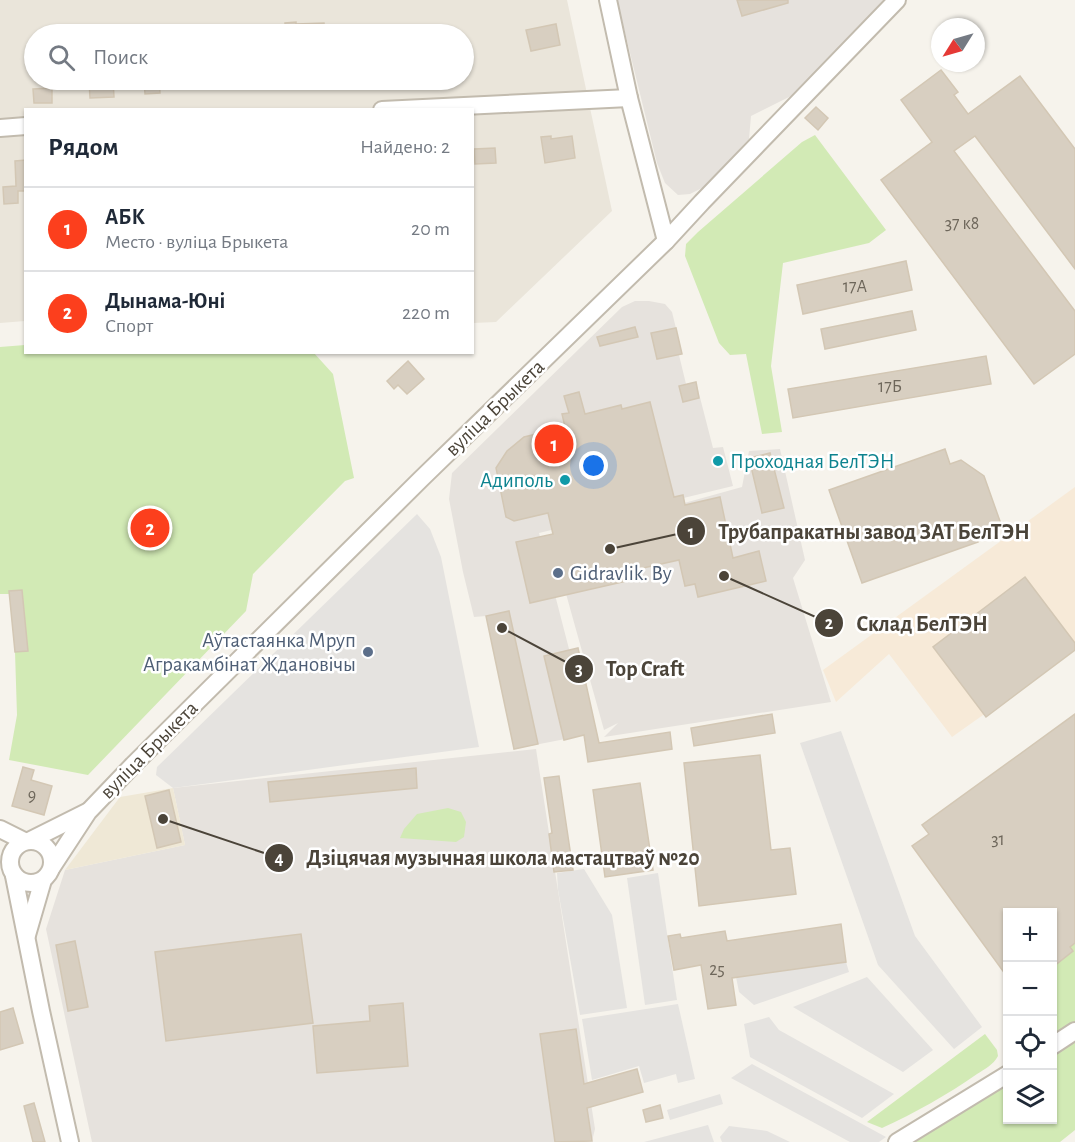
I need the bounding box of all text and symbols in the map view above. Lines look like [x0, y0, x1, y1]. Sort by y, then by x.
north arrow [931, 18, 985, 72]
search box [24, 24, 474, 90]
icon: search [45, 41, 78, 74]
text: Поиск [93, 46, 148, 68]
text: Рядом [48, 134, 119, 160]
text: Найдено: 2 [360, 137, 450, 157]
text: АБК [105, 206, 145, 228]
house number: 37 к8 [945, 215, 979, 233]
text: 1 [64, 219, 71, 239]
text: 20 m [411, 219, 450, 239]
text: Место · вуліца Брыкета [105, 232, 288, 252]
house number: 17А [843, 278, 868, 296]
text: Дынама-Юні [105, 290, 225, 312]
text: 2 [63, 303, 72, 323]
text: 220 m [402, 303, 450, 323]
text: Спорт [105, 316, 153, 336]
street label: вуліца Брыкета [441, 356, 549, 460]
house number: 17Б [878, 378, 902, 396]
pin: 1 [534, 422, 574, 466]
your location [579, 451, 608, 480]
place label: Проходная БелТЭН [730, 451, 895, 472]
marker: Проходная БелТЭН [711, 454, 725, 468]
place label: Адиполь [480, 470, 553, 491]
marker: Адиполь [558, 473, 572, 487]
pin: 2 [130, 506, 170, 550]
callout: Трубапракатны завод ЗАТ БелТЭН [676, 511, 1042, 551]
text: Трубапракатны завод ЗАТ БелТЭН [718, 521, 1030, 544]
text: 1 [688, 524, 694, 542]
place label: Gidravlik. By [570, 563, 672, 584]
marker: Gidravlik. By [551, 566, 565, 580]
callout: Склад БелТЭН [814, 603, 1000, 643]
text: Склад БелТЭН [856, 613, 988, 635]
text: 2 [825, 615, 834, 633]
place label: Аўтастаянка Мруп Агракамбінат Ждановічы [143, 630, 356, 675]
marker: Аўтастаянка Мруп Агракамбінат Ждановічы [361, 645, 375, 659]
callout: Top Craft [564, 649, 697, 689]
text: Top Craft [606, 658, 685, 680]
text: 3 [575, 661, 583, 679]
street label: вуліца Брыкета [96, 697, 202, 803]
house number: 9 [28, 787, 36, 805]
house number: 31 [991, 831, 1005, 849]
callout: Дзіцячая музычная школа мастацтваў №20 [264, 838, 712, 878]
text: Дзіцячая музычная школа мастацтваў №20 [306, 847, 700, 870]
text: 4 [274, 850, 284, 868]
map controls [1003, 908, 1057, 1124]
button: + [1003, 908, 1057, 962]
house number: 25 [709, 961, 725, 979]
button: − [1003, 962, 1057, 1016]
button: locate [1003, 1016, 1057, 1070]
button: layers [1003, 1070, 1057, 1124]

